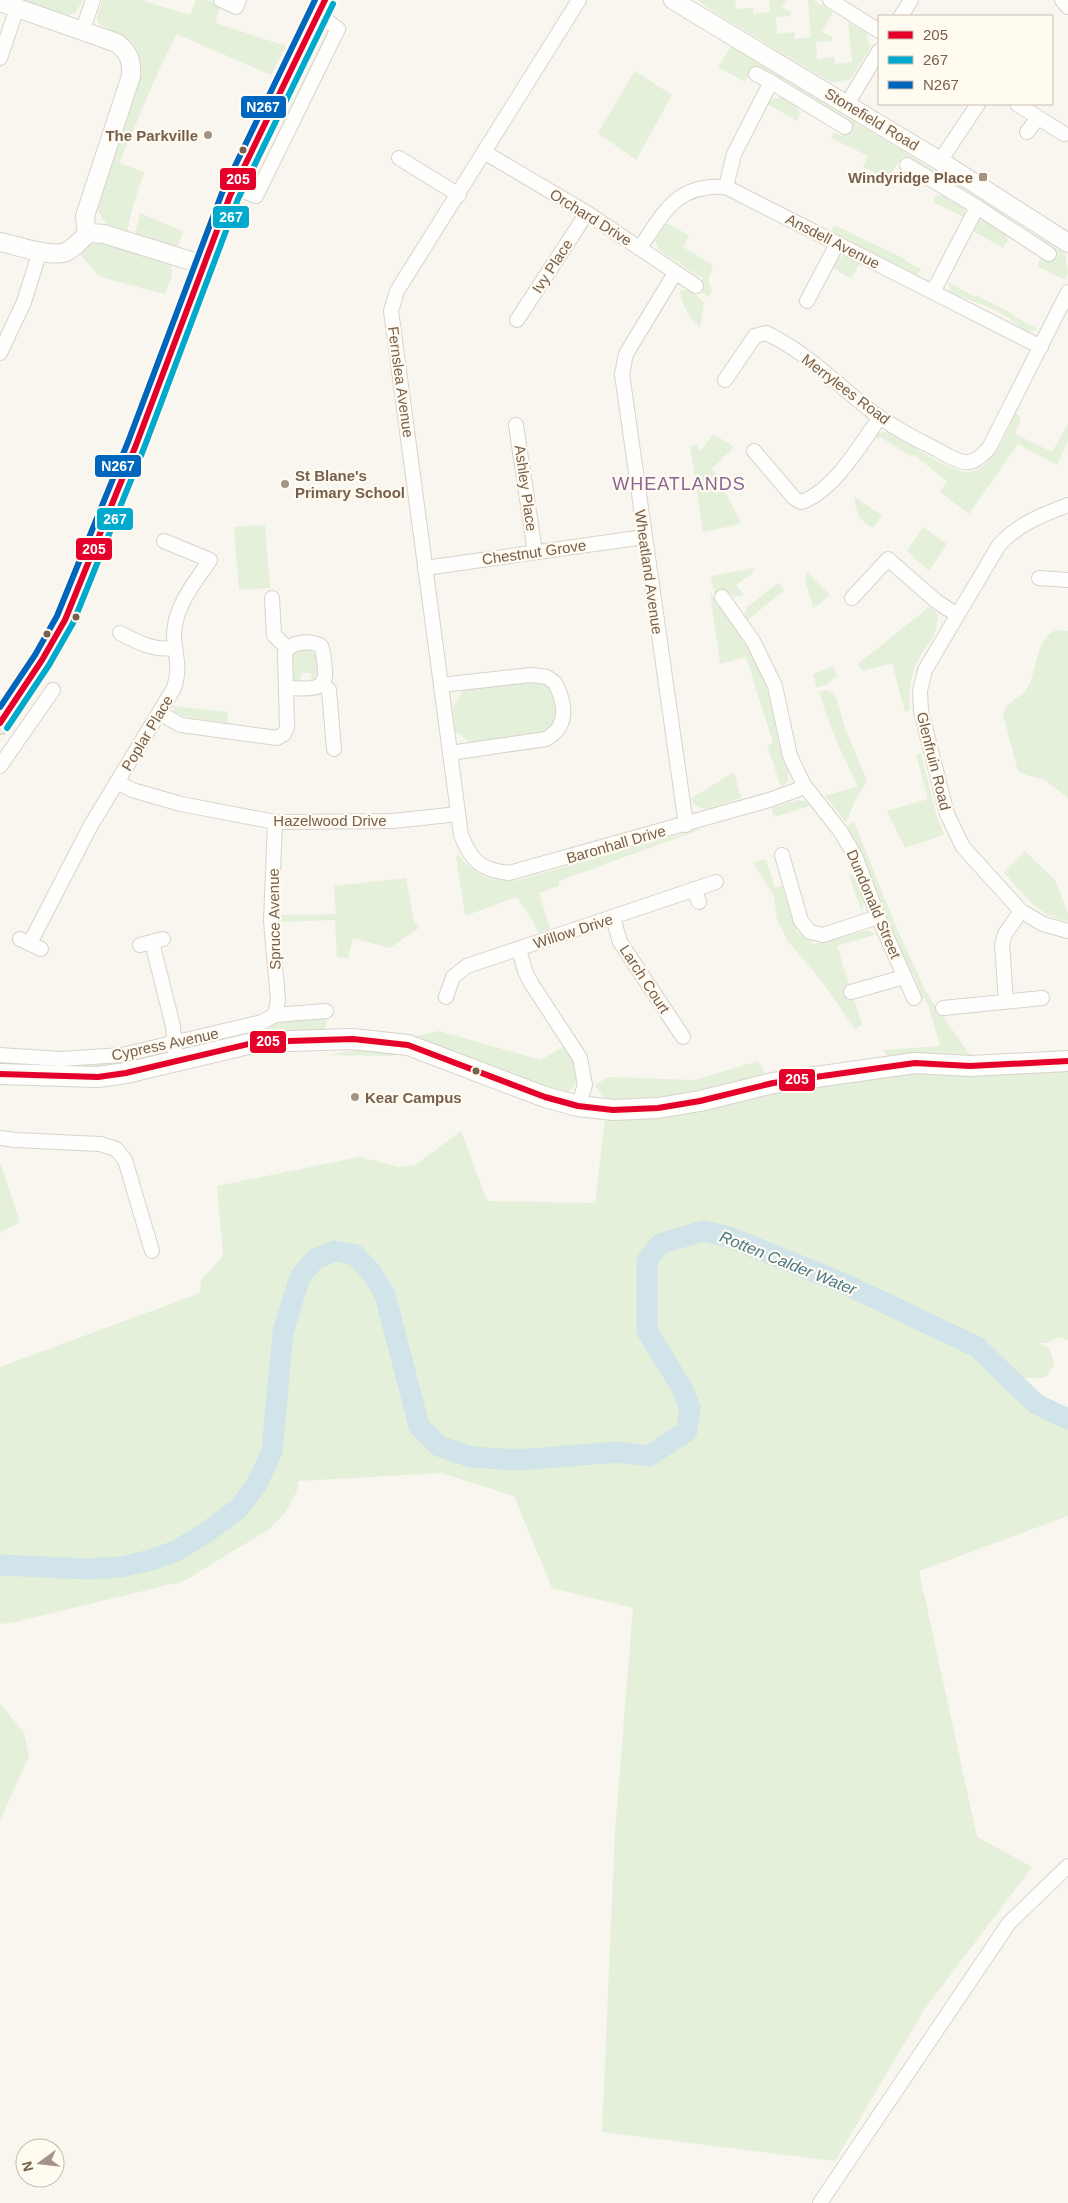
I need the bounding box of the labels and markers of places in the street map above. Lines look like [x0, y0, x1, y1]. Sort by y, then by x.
place label: The Parkville [105, 127, 198, 144]
marker: The Parkville [202, 129, 214, 141]
unlabelled marker [238, 145, 248, 155]
place label: Windyridge Place [848, 169, 973, 186]
marker: Windyridge Place [977, 171, 989, 183]
place label: St Blane's Primary School [295, 467, 405, 501]
marker: St Blane's Primary School [279, 478, 291, 490]
unlabelled marker [71, 612, 81, 622]
unlabelled marker [42, 629, 52, 639]
unlabelled marker [471, 1066, 481, 1076]
place label: Kear Campus [365, 1089, 462, 1106]
marker: Kear Campus [349, 1091, 361, 1103]

